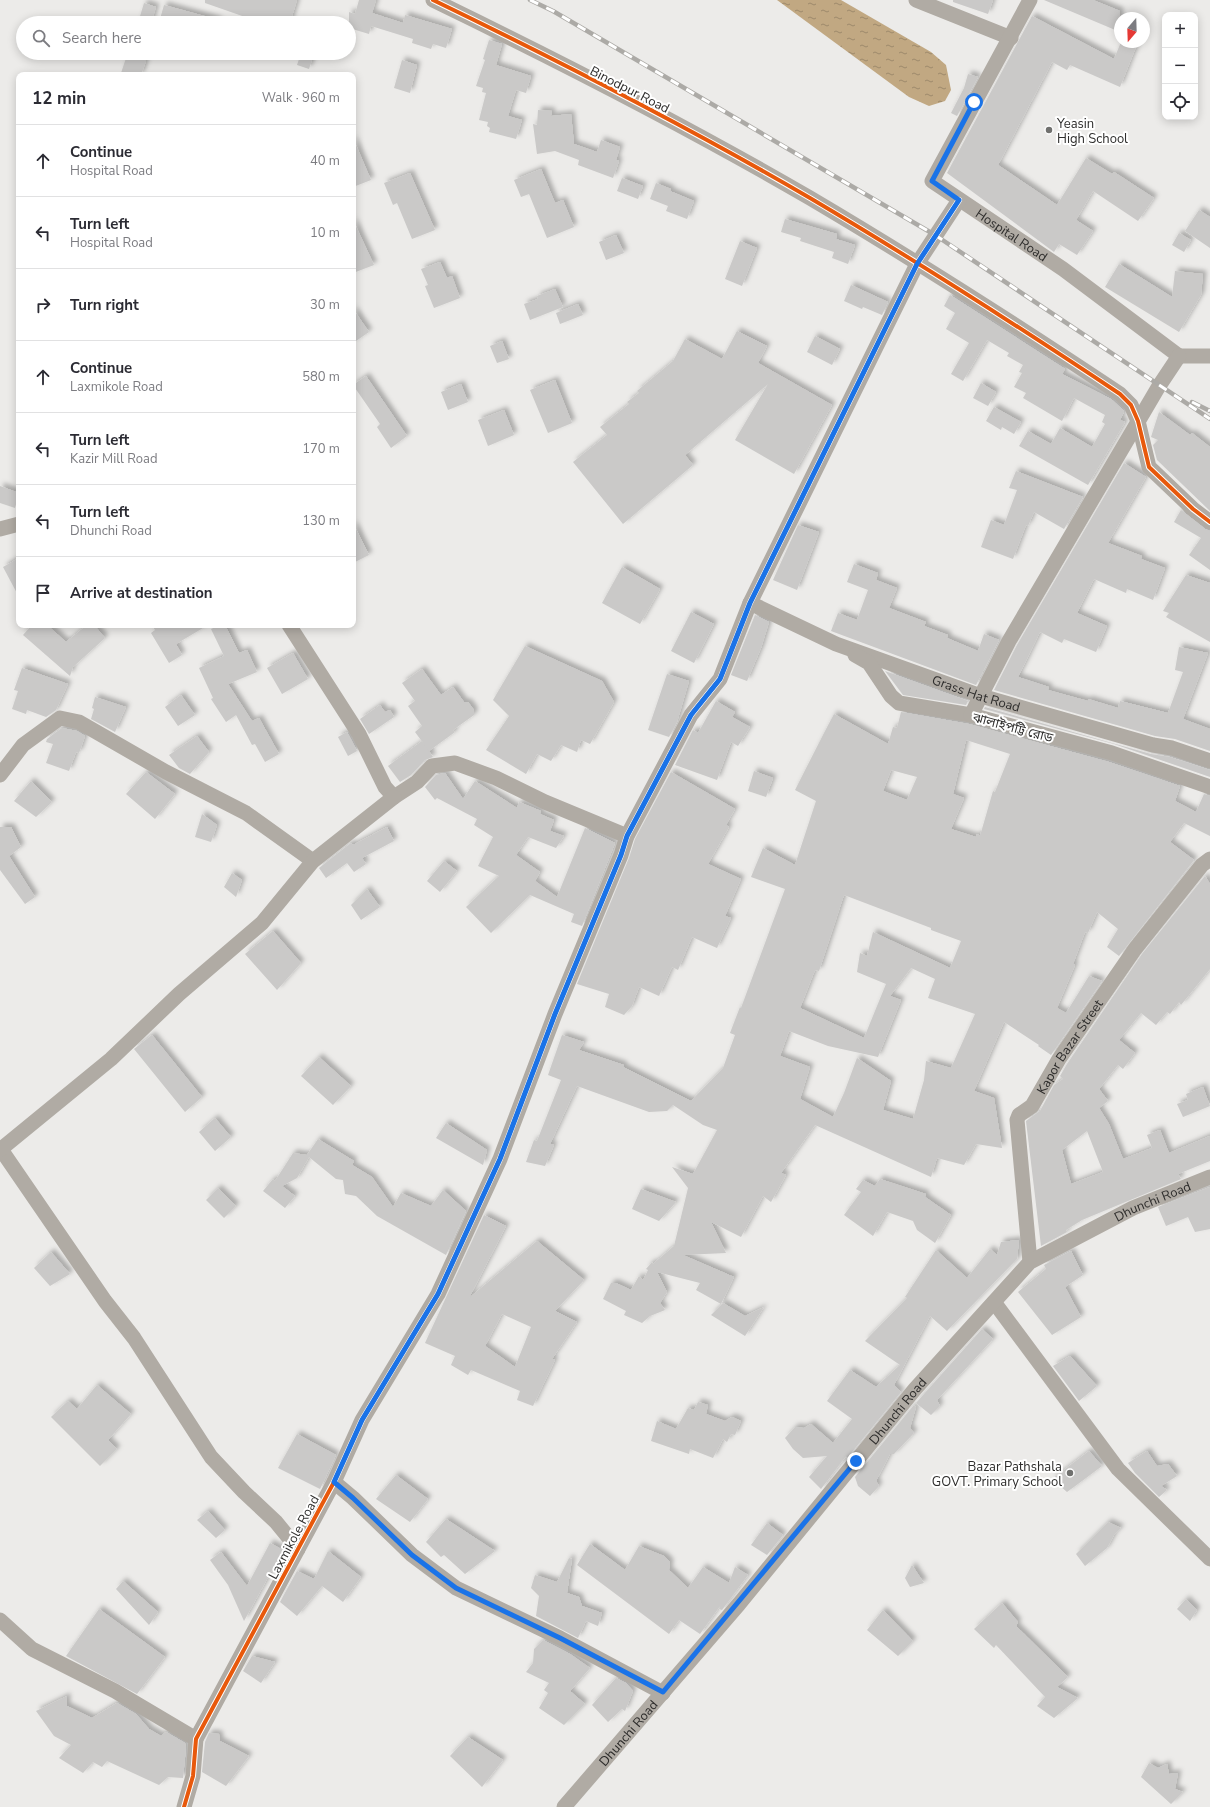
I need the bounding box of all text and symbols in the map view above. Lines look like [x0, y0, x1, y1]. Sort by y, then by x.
north arrow [1114, 12, 1150, 48]
map controls [1162, 12, 1198, 120]
button: + [1162, 12, 1198, 48]
search box [16, 16, 356, 60]
icon: search [30, 27, 52, 49]
text: Search here [62, 28, 142, 48]
button: − [1162, 48, 1198, 84]
street label: Binodpur Road [587, 62, 672, 118]
button: locate [1162, 84, 1198, 120]
text: 12 min [32, 87, 86, 110]
text: Walk · 960 m [262, 89, 340, 107]
route start [965, 93, 983, 111]
place label: Yeasin High School [1056, 115, 1128, 148]
marker: Yeasin High School [1044, 125, 1054, 135]
text: Continue [70, 142, 132, 162]
icon: ahead [32, 150, 54, 172]
text: 40 m [310, 152, 340, 170]
text: Hospital Road [70, 162, 153, 180]
street label: Hospital Road [972, 205, 1051, 266]
text: Turn left [70, 214, 129, 234]
icon: left [32, 222, 54, 244]
text: 10 m [310, 224, 340, 242]
text: Hospital Road [70, 234, 153, 252]
icon: right [32, 294, 54, 316]
text: Turn right [70, 295, 139, 315]
text: 30 m [310, 296, 340, 314]
text: Continue [70, 358, 132, 378]
icon: ahead [32, 366, 54, 388]
text: 580 m [302, 368, 340, 386]
text: Laxmikole Road [70, 378, 163, 396]
text: Turn left [70, 430, 129, 450]
icon: left [32, 438, 54, 460]
text: 170 m [302, 440, 340, 458]
text: Kazir Mill Road [70, 450, 157, 468]
text: Turn left [70, 502, 129, 522]
icon: left [32, 510, 54, 532]
text: 130 m [302, 512, 340, 530]
text: Dhunchi Road [70, 522, 152, 540]
icon: arrive [32, 582, 54, 604]
text: Arrive at destination [70, 583, 213, 603]
street label: Grass Hat Road [929, 671, 1022, 717]
street label: ঝালাইপট্টি রোড [970, 708, 1056, 748]
street label: Kapor Bazar Street [1033, 996, 1108, 1098]
street label: Dhunchi Road [1111, 1178, 1194, 1226]
street label: Dhunchi Road [865, 1374, 931, 1449]
route end [847, 1452, 865, 1470]
place label: Bazar Pathshala GOVT. Primary School [932, 1458, 1062, 1491]
marker: Bazar Pathshala GOVT. Primary School [1065, 1468, 1075, 1478]
street label: Laxmikole Road [264, 1492, 324, 1583]
street label: Dhunchi Road [595, 1697, 662, 1770]

